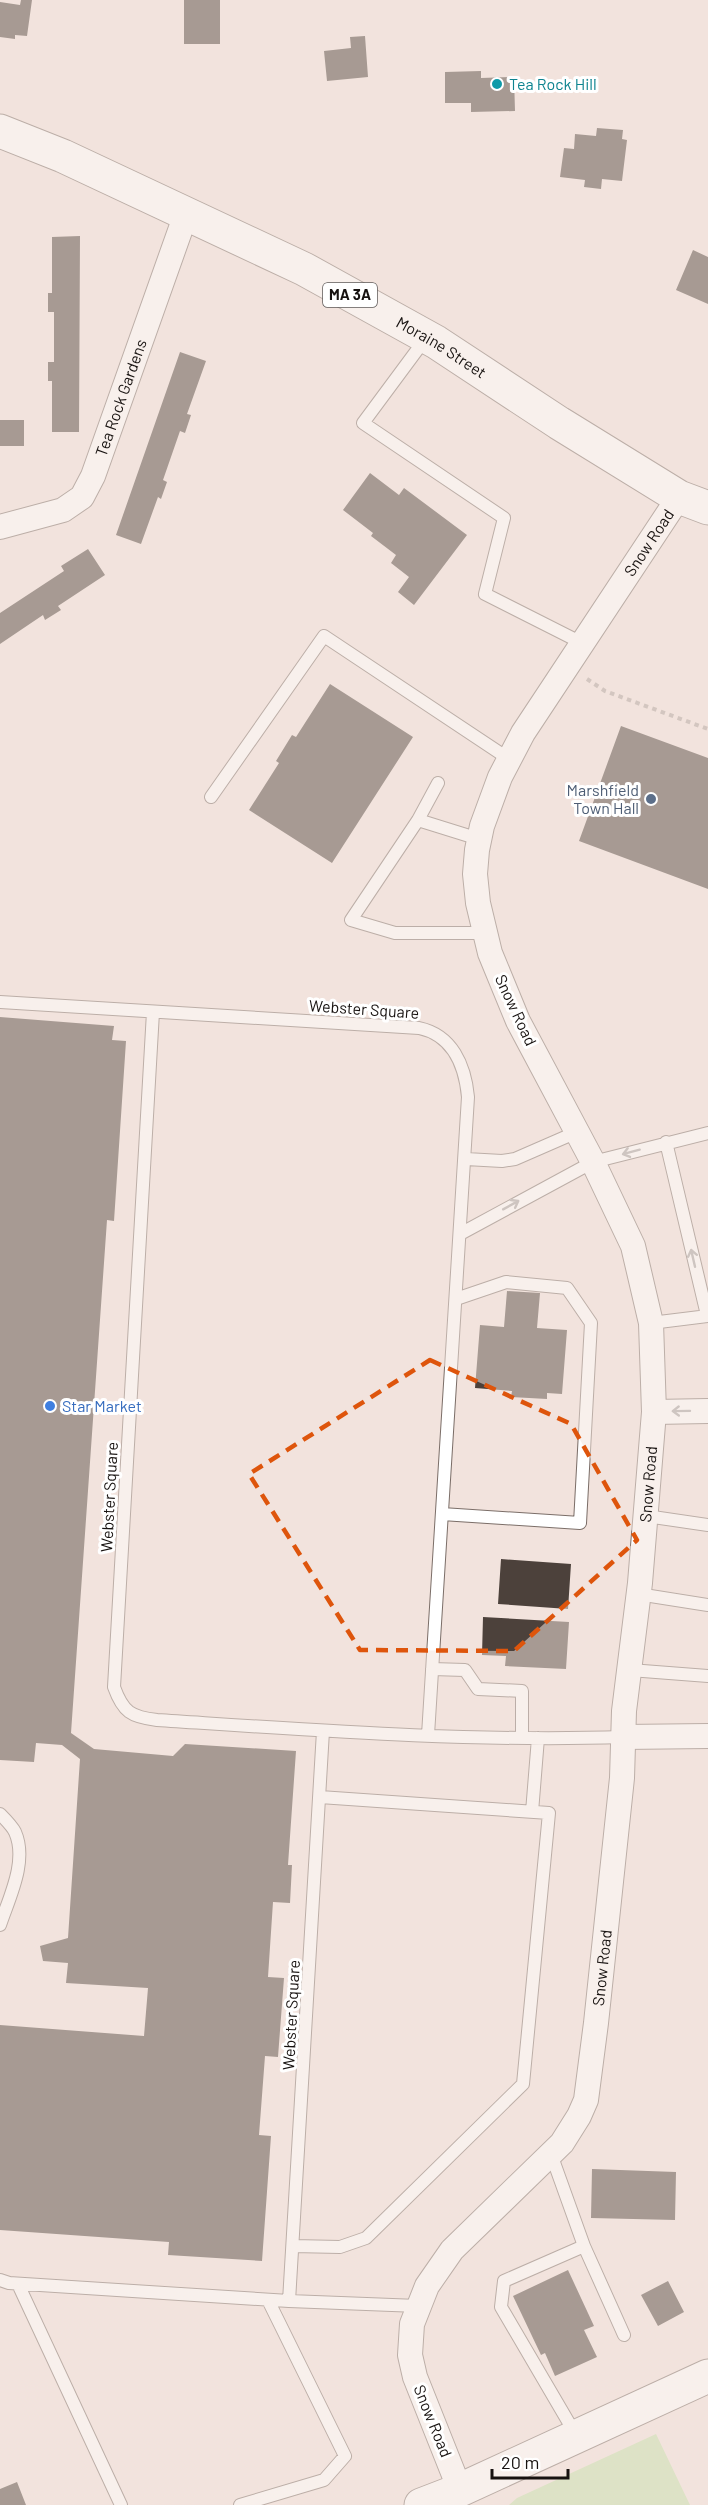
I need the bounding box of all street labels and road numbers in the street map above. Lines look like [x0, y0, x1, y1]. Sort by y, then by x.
road number: MA 3A [323, 283, 377, 307]
street label: Moraine Street [393, 312, 490, 382]
street label: Tea Rock Gardens [91, 336, 150, 459]
street label: Snow Road [619, 505, 677, 579]
street label: Snow Road [492, 971, 541, 1048]
street label: Webster Square [308, 995, 420, 1022]
street label: Webster Square [96, 1441, 121, 1553]
street label: Snow Road [635, 1445, 660, 1523]
street label: Snow Road [588, 1929, 615, 2007]
street label: Webster Square [278, 1959, 303, 2071]
street label: Snow Road [410, 2382, 457, 2460]

